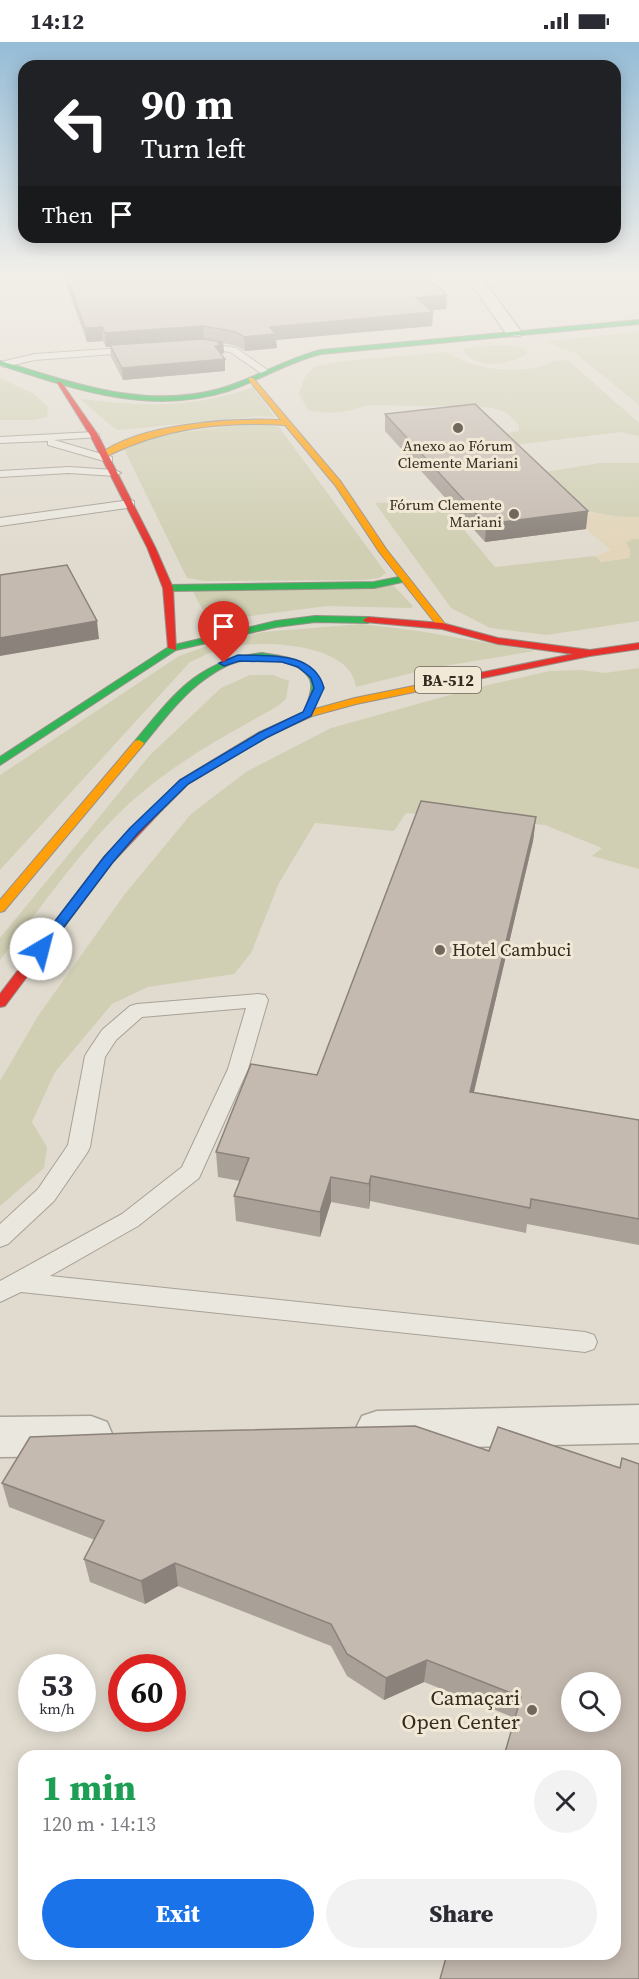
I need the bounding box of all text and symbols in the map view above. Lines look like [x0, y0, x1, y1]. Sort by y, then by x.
text: 14:12 [30, 6, 84, 36]
text: 90 m [141, 75, 234, 133]
icon: left [42, 84, 120, 162]
text: Turn left [141, 130, 245, 167]
icon: arrive [105, 198, 138, 231]
text: Then [42, 200, 93, 230]
marker: Anexo ao Fórum Clemente Mariani [451, 421, 465, 435]
place label: Anexo ao Fórum Clemente Mariani [398, 435, 518, 473]
place label: Fórum Clemente Mariani [389, 494, 502, 532]
marker: Fórum Clemente Mariani [507, 507, 521, 521]
pin [198, 601, 249, 663]
icon: arrive [207, 610, 240, 643]
road number: BA-512 [415, 667, 481, 693]
position arrow [9, 917, 73, 981]
place label: Hotel Cambuci [452, 937, 571, 962]
marker: Hotel Cambuci [433, 943, 447, 957]
speed limit sign: 60 [108, 1654, 186, 1732]
text: 53 [41, 1665, 73, 1706]
map controls [561, 1672, 621, 1732]
button: search [561, 1672, 621, 1732]
place label: Camaçari Open Center [402, 1683, 520, 1736]
text: km/h [39, 1698, 75, 1719]
marker: Camaçari Open Center [525, 1703, 539, 1717]
text: 1 min [42, 1763, 136, 1812]
button: close [534, 1770, 597, 1833]
text: 120 m · 14:13 [42, 1810, 156, 1838]
button: Exit [42, 1879, 314, 1948]
button: Share [326, 1879, 597, 1948]

